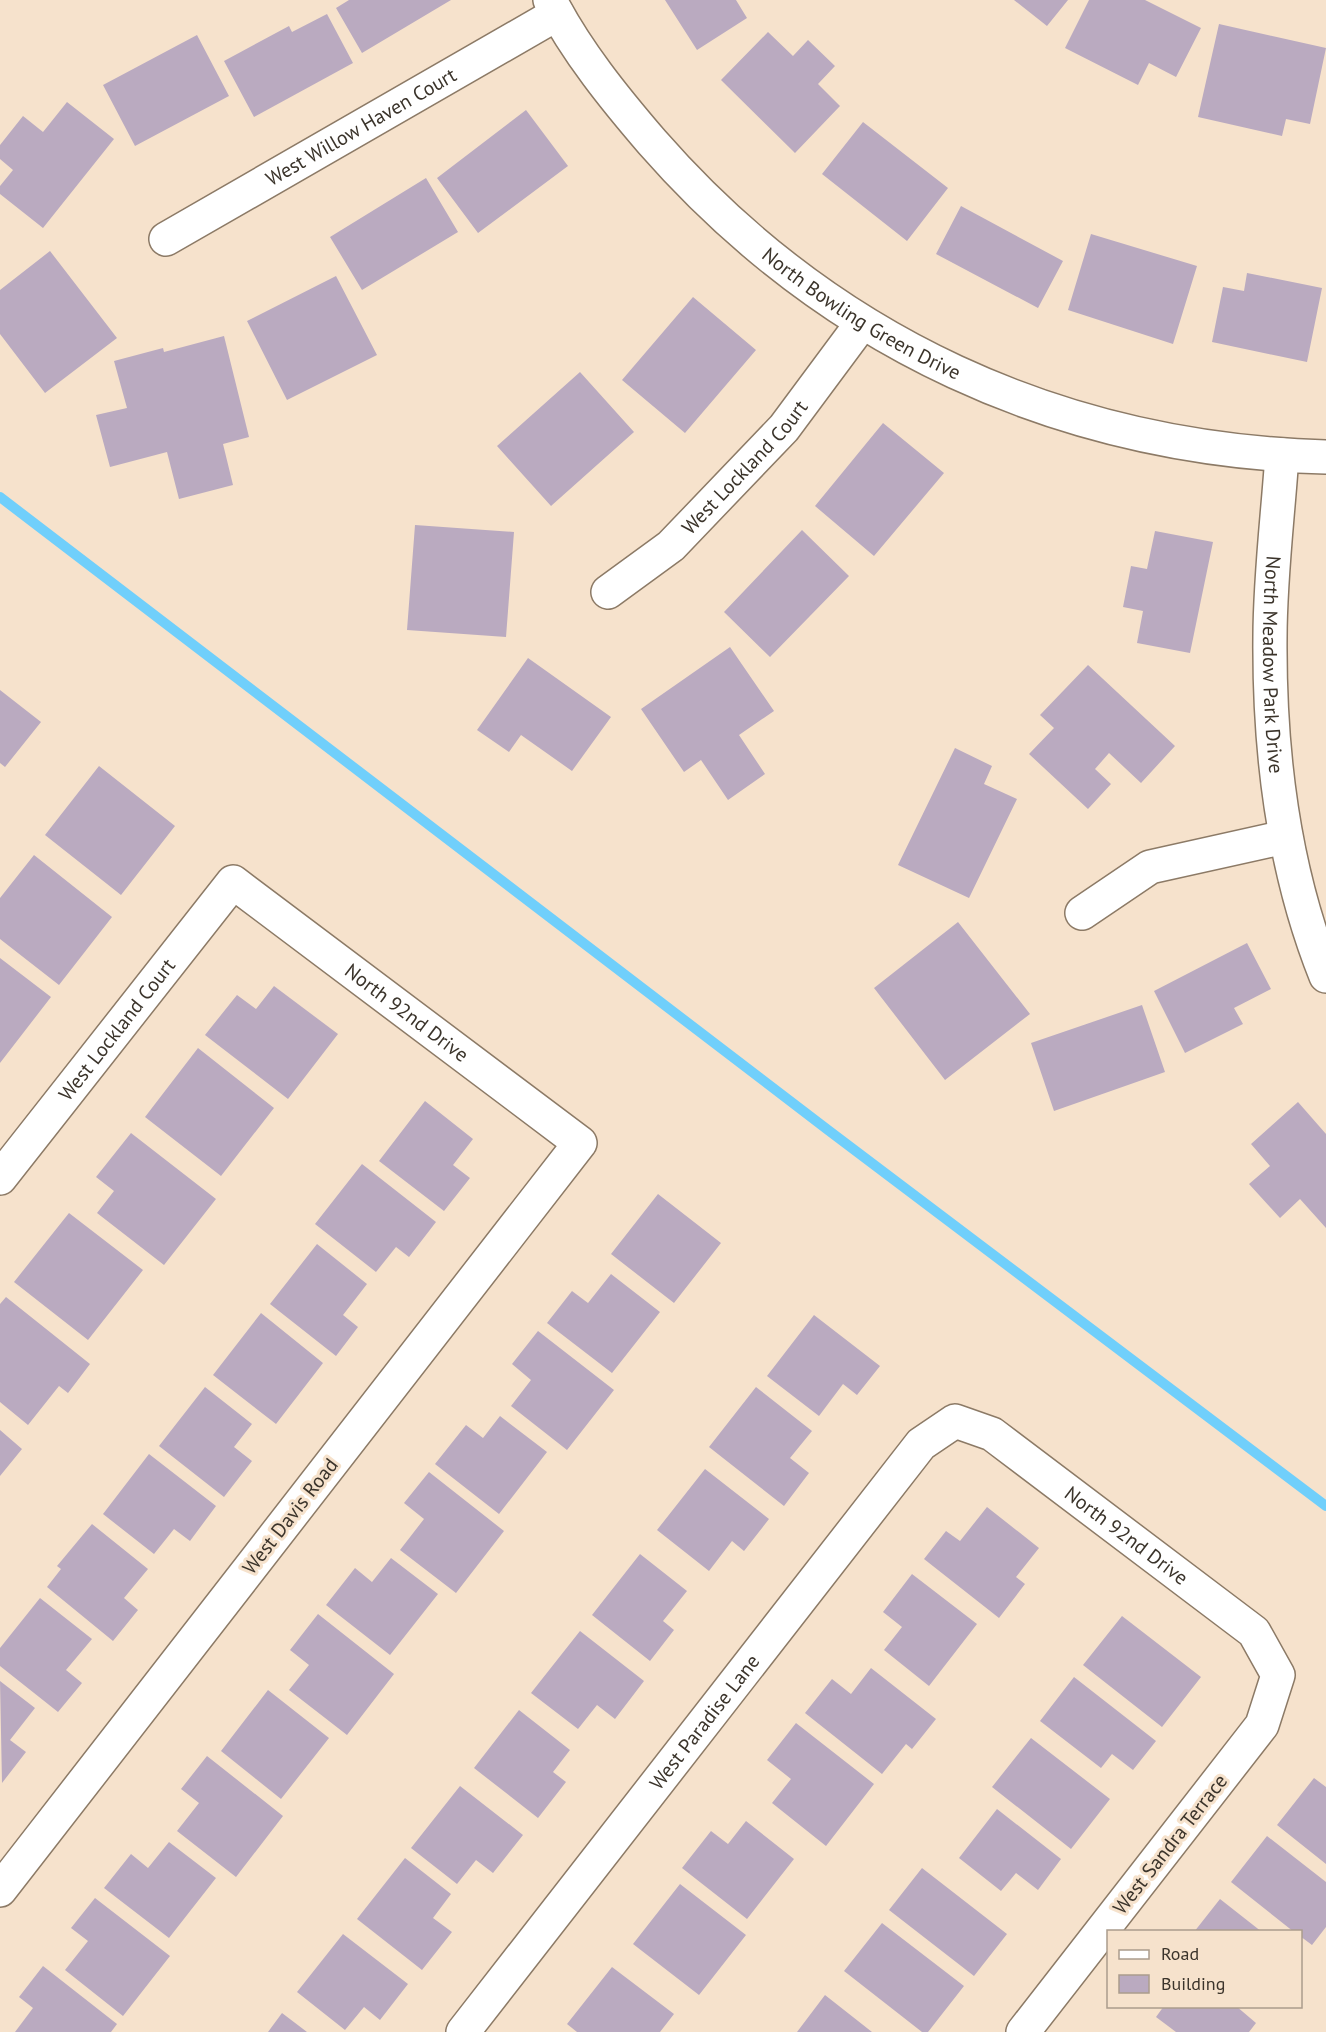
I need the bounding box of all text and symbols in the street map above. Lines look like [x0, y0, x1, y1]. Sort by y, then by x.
street label: West Willow Haven Court [261, 62, 461, 192]
street label: North Bowling Green Drive [757, 242, 965, 386]
street label: West Lockland Court [676, 395, 813, 540]
street label: North Meadow Park Drive [1257, 555, 1290, 775]
street label: West Lockland Court [53, 953, 181, 1106]
street label: North 92nd Drive [340, 958, 474, 1068]
street label: West Davis Road [236, 1453, 344, 1579]
street label: North 92nd Drive [1059, 1480, 1193, 1591]
street label: West Paradise Lane [644, 1649, 765, 1795]
street label: West Sandra Terrace [1107, 1769, 1233, 1919]
legend [1107, 1930, 1302, 2008]
text: Road [1161, 1942, 1199, 1965]
text: Building [1161, 1972, 1225, 1995]

